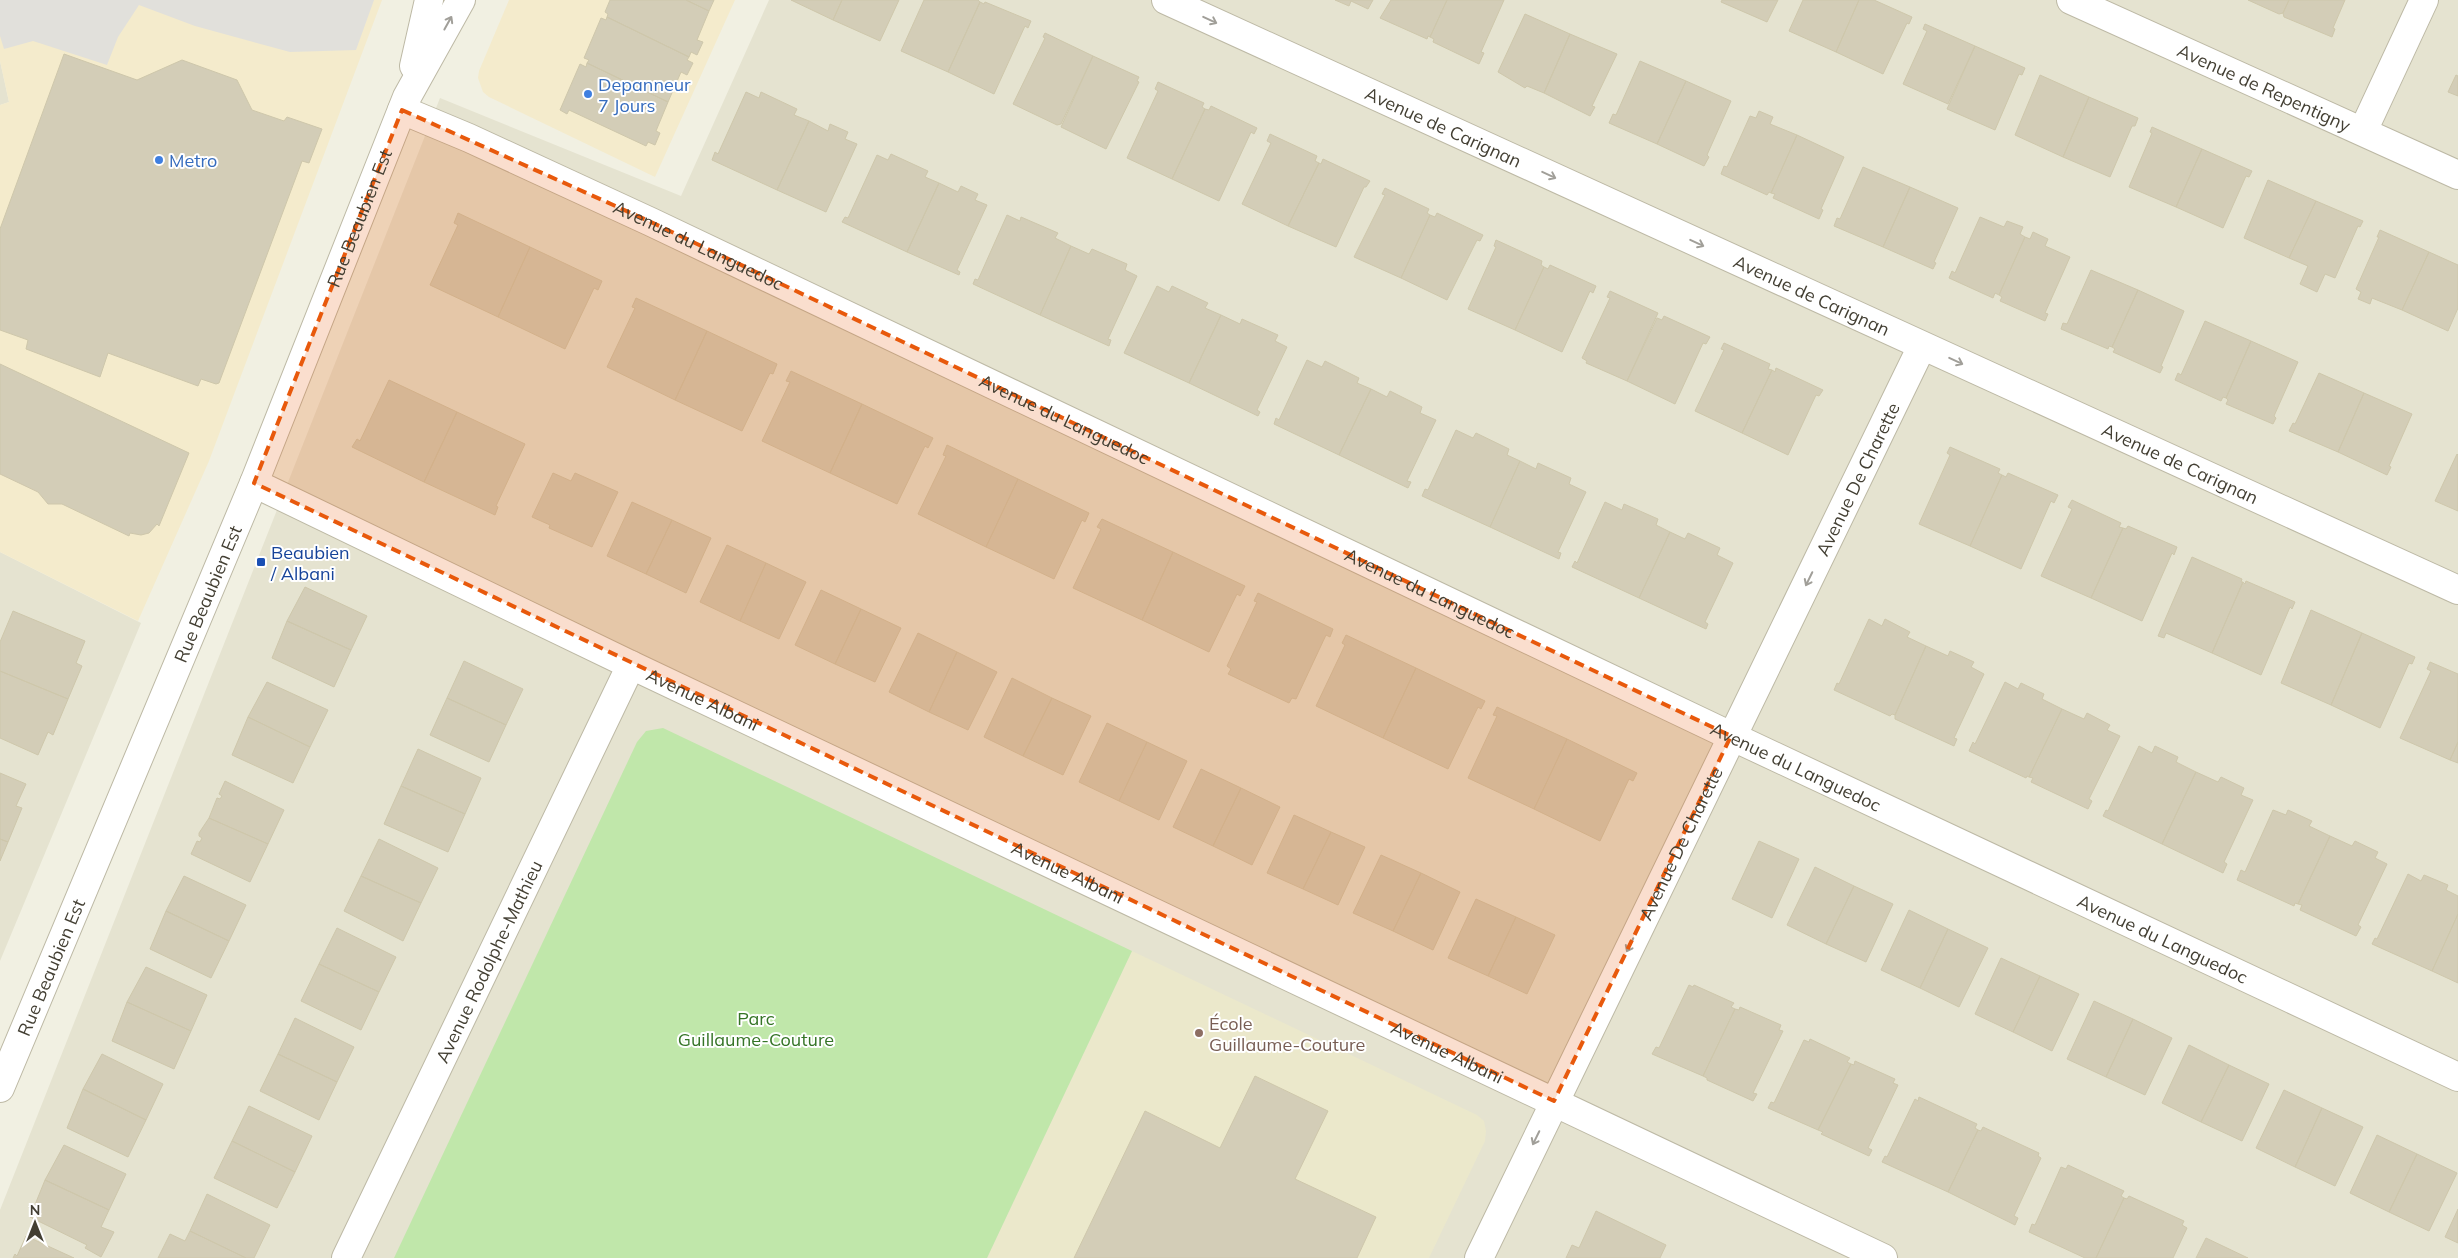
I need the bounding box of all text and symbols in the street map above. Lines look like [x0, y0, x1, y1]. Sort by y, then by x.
one-way arrow [443, 16, 453, 31]
one-way arrow [1202, 16, 1217, 26]
street label: Avenue de Repentigny [2174, 38, 2355, 137]
place label: Depanneur 7 Jours [598, 73, 691, 117]
street label: Avenue de Carignan [1362, 81, 1525, 172]
marker: Depanneur 7 Jours [582, 88, 594, 100]
street label: Rue Beaubien Est [321, 146, 397, 290]
place label: Metro [169, 149, 217, 172]
marker: Metro [153, 154, 165, 166]
one-way arrow [1541, 171, 1556, 181]
street label: Avenue du Languedoc [610, 195, 788, 295]
one-way arrow [1689, 238, 1704, 248]
street label: Avenue de Carignan [1730, 249, 1894, 341]
one-way arrow [1948, 357, 1963, 367]
street label: Avenue du Languedoc [976, 369, 1153, 469]
street label: Avenue De Charette [1810, 399, 1904, 559]
street label: Avenue de Carignan [2098, 418, 2262, 509]
street label: Rue Beaubien Est [169, 522, 246, 666]
place label: Beaubien / Albani [270, 541, 350, 585]
street label: Avenue du Languedoc [1341, 543, 1519, 643]
marker: Beaubien / Albani [255, 556, 267, 568]
one-way arrow [1803, 571, 1813, 586]
street label: Avenue Albani [643, 663, 763, 735]
street label: Avenue du Languedoc [1707, 717, 1885, 816]
street label: Avenue De Charette [1634, 763, 1727, 924]
street label: Avenue Albani [1008, 836, 1128, 908]
street label: Avenue Rodolphe-Mathieu [430, 856, 547, 1067]
street label: Avenue du Languedoc [2074, 889, 2252, 988]
street label: Rue Beaubien Est [12, 895, 90, 1039]
one-way arrow [1625, 937, 1634, 952]
park label: Parc Guillaume-Couture [678, 1007, 834, 1051]
place label: École Guillaume-Couture [1209, 1012, 1365, 1056]
street label: Avenue Albani [1388, 1015, 1507, 1088]
marker: École Guillaume-Couture [1193, 1027, 1205, 1039]
one-way arrow [1531, 1130, 1540, 1145]
north arrow [10, 1198, 60, 1248]
text: N [30, 1201, 40, 1219]

